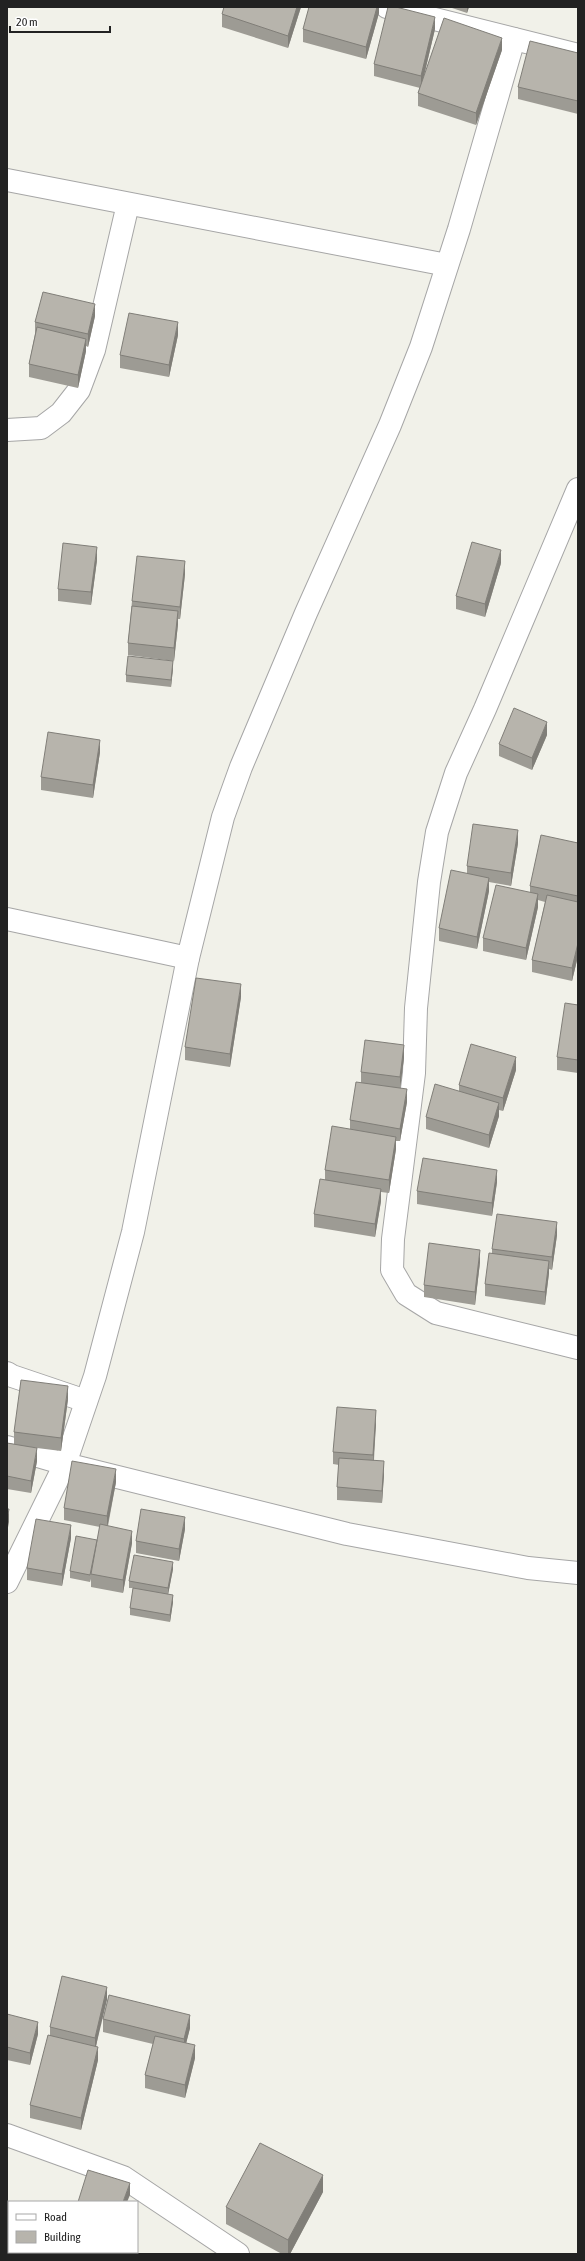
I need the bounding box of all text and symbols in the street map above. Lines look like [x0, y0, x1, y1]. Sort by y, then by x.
scale bar [10, 8, 110, 34]
text: 20 m [16, 15, 38, 29]
legend [8, 2201, 138, 2253]
text: Road [44, 2210, 67, 2224]
text: Building [44, 2230, 82, 2244]

